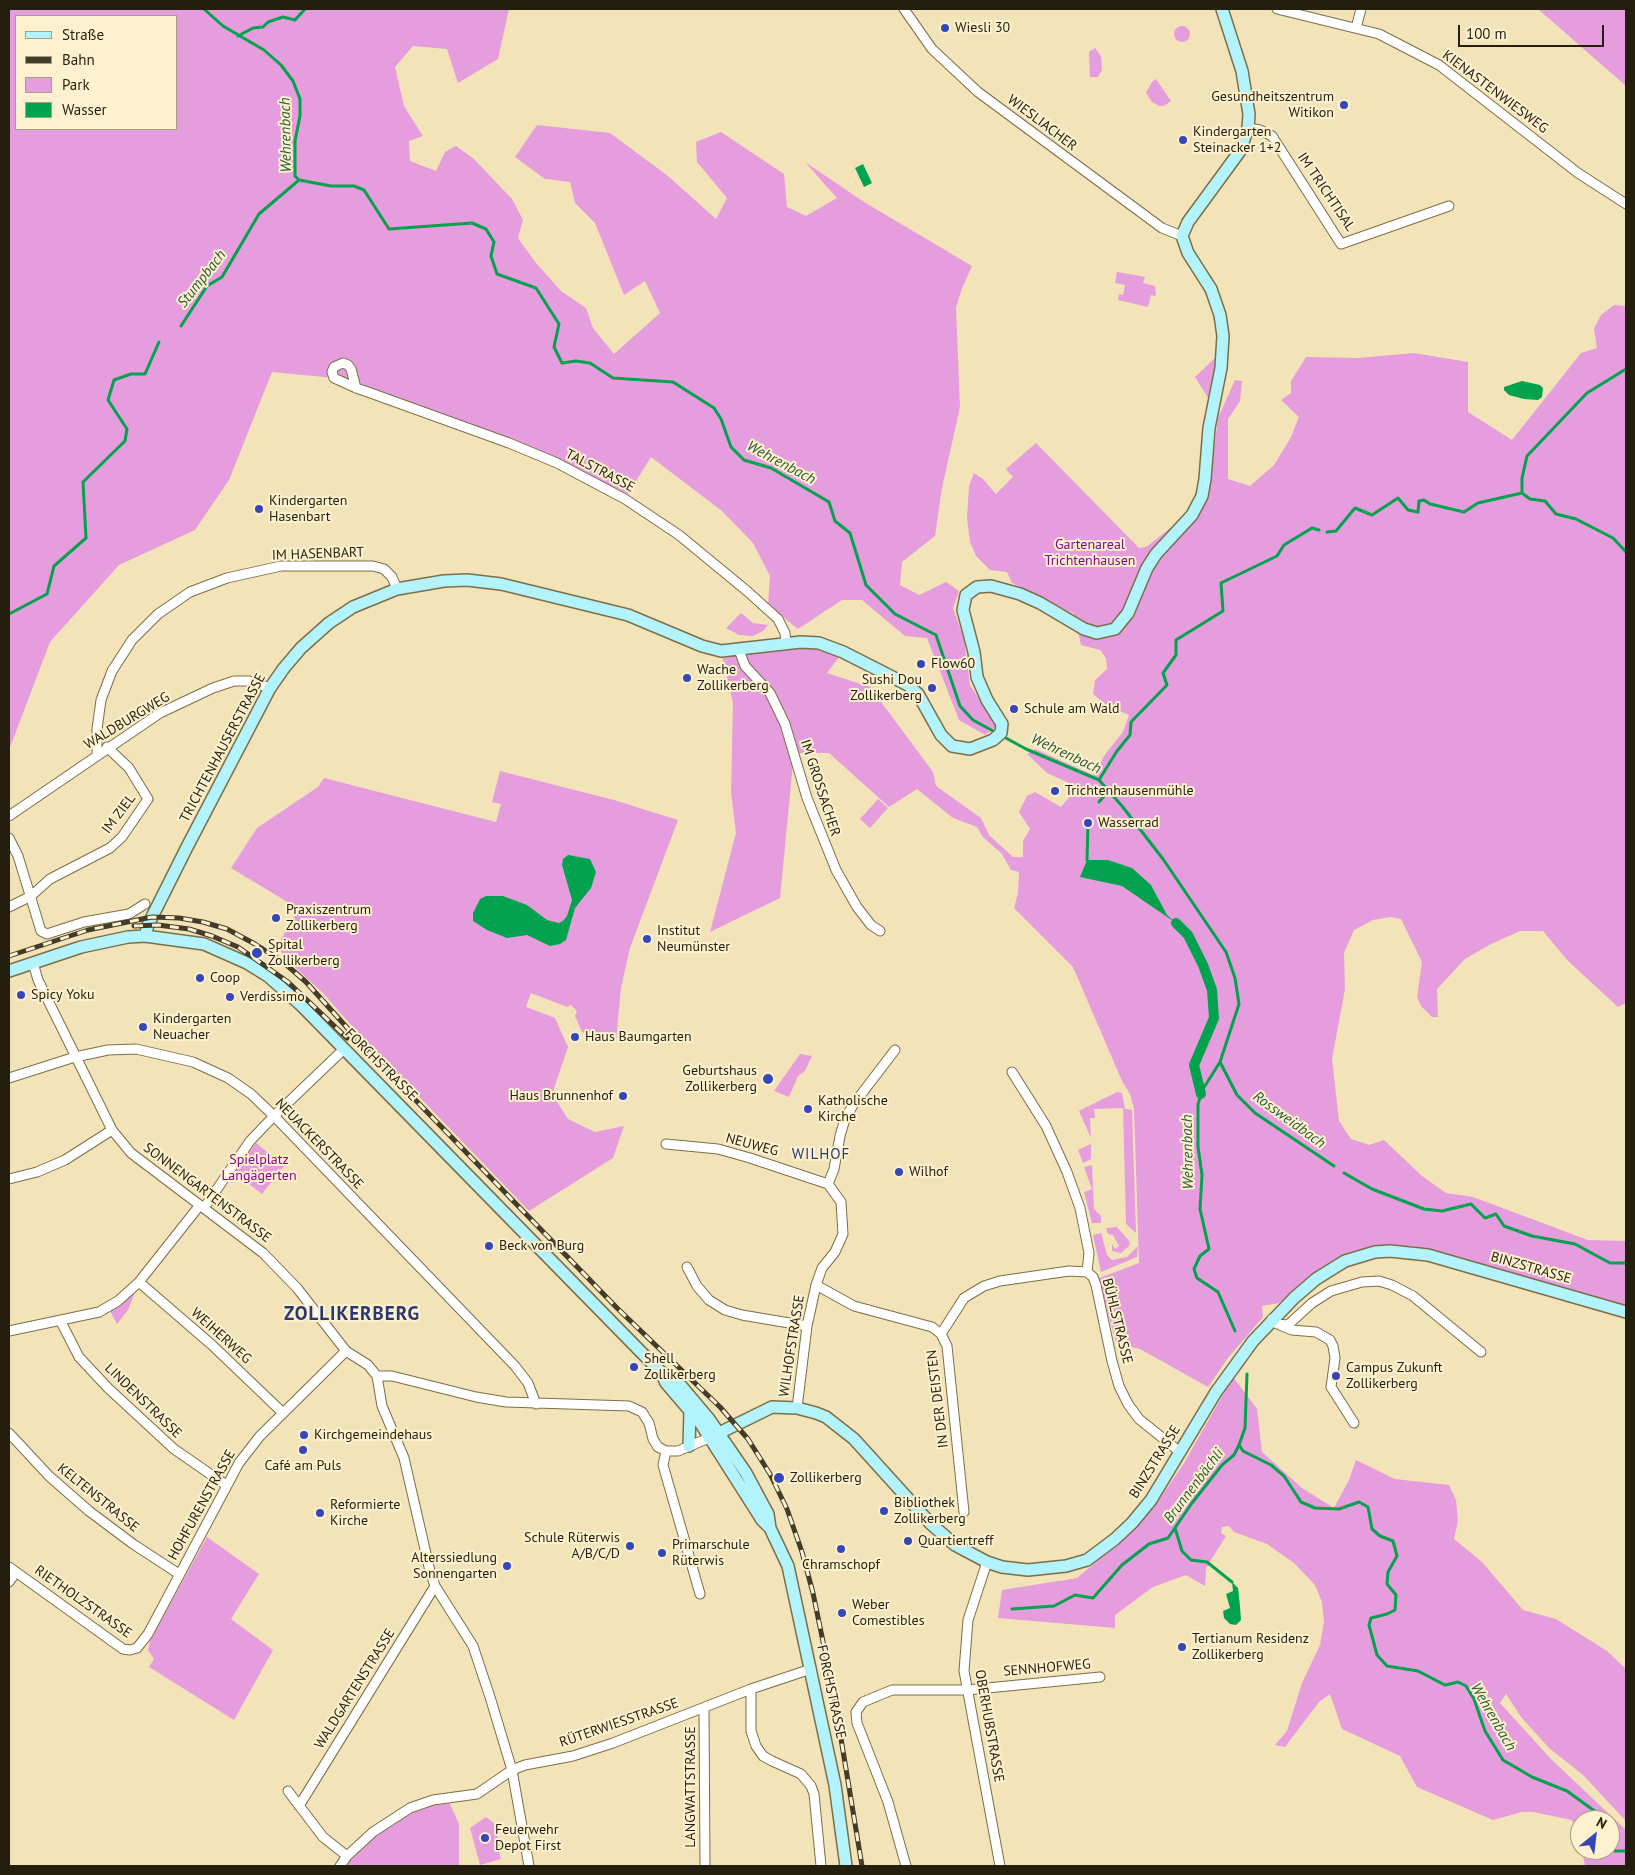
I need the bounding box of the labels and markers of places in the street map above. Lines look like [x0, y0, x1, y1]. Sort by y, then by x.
place label: Wiesli 30 [955, 20, 1010, 36]
marker: Wiesli 30 [939, 22, 951, 34]
place label: Gesundheitszentrum Witikon [1211, 89, 1334, 121]
marker: Gesundheitszentrum Witikon [1338, 99, 1350, 111]
place label: Kindergarten Steinacker 1+2 [1193, 124, 1281, 156]
marker: Kindergarten Steinacker 1+2 [1177, 134, 1189, 146]
place label: Kindergarten Hasenbart [269, 493, 347, 526]
marker: Kindergarten Hasenbart [253, 503, 265, 515]
place label: Flow60 [931, 656, 975, 672]
marker: Flow60 [915, 658, 927, 670]
place label: Wache Zollikerberg [697, 662, 769, 694]
marker: Wache Zollikerberg [681, 672, 693, 684]
place label: Sushi Dou Zollikerberg [850, 672, 922, 704]
marker: Sushi Dou Zollikerberg [926, 682, 938, 694]
place label: Schule am Wald [1024, 701, 1120, 717]
marker: Schule am Wald [1008, 703, 1020, 715]
place label: Trichtenhausenmühle [1065, 783, 1194, 799]
marker: Trichtenhausenmühle [1049, 785, 1061, 797]
place label: Wasserrad [1098, 815, 1159, 831]
marker: Wasserrad [1082, 817, 1094, 829]
place label: Praxiszentrum Zollikerberg [286, 902, 371, 934]
marker: Praxiszentrum Zollikerberg [270, 912, 282, 924]
place label: Institut Neumünster [657, 923, 730, 956]
marker: Institut Neumünster [641, 933, 653, 945]
place label: Spital Zollikerberg [268, 937, 340, 970]
marker: Spital Zollikerberg [250, 946, 264, 960]
place label: Coop [210, 970, 240, 986]
marker: Coop [194, 972, 206, 984]
place label: Spicy Yoku [31, 987, 95, 1003]
marker: Spicy Yoku [15, 989, 27, 1001]
place label: Verdissimo [240, 989, 305, 1005]
marker: Verdissimo [224, 991, 236, 1003]
place label: Kindergarten Neuacher [153, 1011, 231, 1044]
marker: Kindergarten Neuacher [137, 1021, 149, 1033]
place label: Haus Baumgarten [585, 1029, 692, 1045]
marker: Haus Baumgarten [569, 1031, 581, 1043]
place label: Geburtshaus Zollikerberg [682, 1063, 757, 1096]
marker: Geburtshaus Zollikerberg [761, 1072, 775, 1086]
place label: Haus Brunnenhof [509, 1088, 613, 1104]
marker: Haus Brunnenhof [617, 1090, 629, 1102]
place label: Katholische Kirche [818, 1093, 888, 1126]
marker: Katholische Kirche [802, 1103, 814, 1115]
place label: Wilhof [909, 1164, 948, 1180]
marker: Wilhof [893, 1166, 905, 1178]
place label: Beck von Burg [499, 1238, 584, 1254]
marker: Beck von Burg [483, 1240, 495, 1252]
place label: Shell Zollikerberg [644, 1351, 716, 1384]
place label: Campus Zukunft Zollikerberg [1346, 1360, 1443, 1392]
marker: Shell Zollikerberg [628, 1361, 640, 1373]
marker: Campus Zukunft Zollikerberg [1330, 1370, 1342, 1382]
place label: Kirchgemeindehaus [314, 1427, 432, 1443]
marker: Kirchgemeindehaus [298, 1429, 310, 1441]
marker: Café am Puls [297, 1444, 309, 1456]
place label: Café am Puls [265, 1458, 341, 1474]
place label: Zollikerberg [790, 1470, 862, 1486]
marker: Zollikerberg [772, 1471, 786, 1485]
place label: Bibliothek Zollikerberg [894, 1495, 966, 1528]
place label: Reformierte Kirche [330, 1497, 400, 1530]
marker: Bibliothek Zollikerberg [878, 1505, 890, 1517]
marker: Reformierte Kirche [314, 1507, 326, 1519]
place label: Schule Rüterwis A/B/C/D [524, 1530, 620, 1562]
place label: Quartiertreff [918, 1533, 994, 1549]
marker: Quartiertreff [902, 1535, 914, 1547]
place label: Primarschule Rüterwis [672, 1537, 750, 1570]
marker: Schule Rüterwis A/B/C/D [624, 1540, 636, 1552]
marker: Chramschopf [835, 1543, 847, 1555]
marker: Primarschule Rüterwis [656, 1547, 668, 1559]
place label: Alterssiedlung Sonnengarten [411, 1550, 497, 1582]
place label: Chramschopf [802, 1557, 880, 1573]
marker: Alterssiedlung Sonnengarten [501, 1560, 513, 1572]
place label: Weber Comestibles [852, 1597, 925, 1630]
marker: Weber Comestibles [836, 1607, 848, 1619]
place label: Tertianum Residenz Zollikerberg [1192, 1631, 1309, 1664]
marker: Tertianum Residenz Zollikerberg [1176, 1641, 1188, 1653]
place label: Feuerwehr Depot First [495, 1822, 561, 1854]
marker: Feuerwehr Depot First [479, 1832, 491, 1844]

